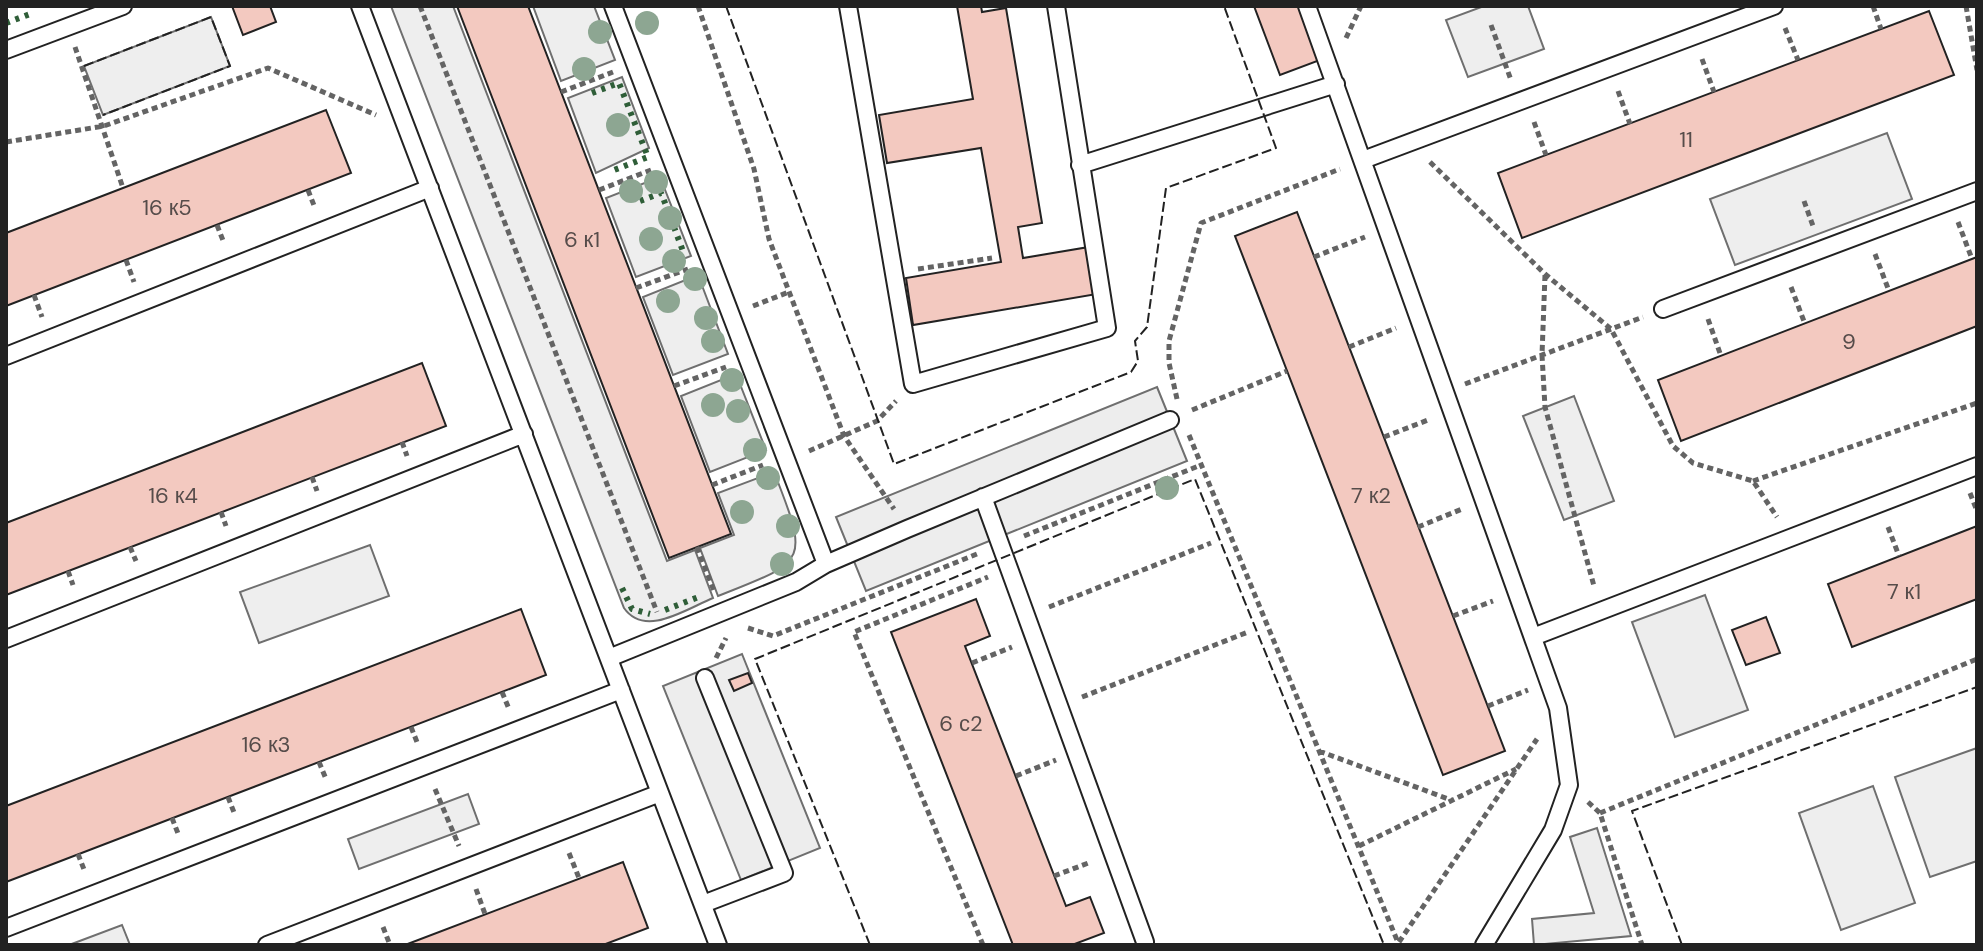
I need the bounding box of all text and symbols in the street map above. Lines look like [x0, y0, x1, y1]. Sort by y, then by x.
house number: 11 [1679, 125, 1693, 154]
house number: 16 к5 [142, 193, 192, 222]
house number: 6 к1 [564, 225, 600, 254]
house number: 9 [1842, 327, 1856, 356]
house number: 16 к4 [148, 481, 198, 510]
house number: 7 к2 [1351, 481, 1391, 510]
house number: 7 к1 [1887, 577, 1921, 606]
house number: 6 с2 [939, 709, 983, 738]
house number: 16 к3 [241, 730, 291, 759]

